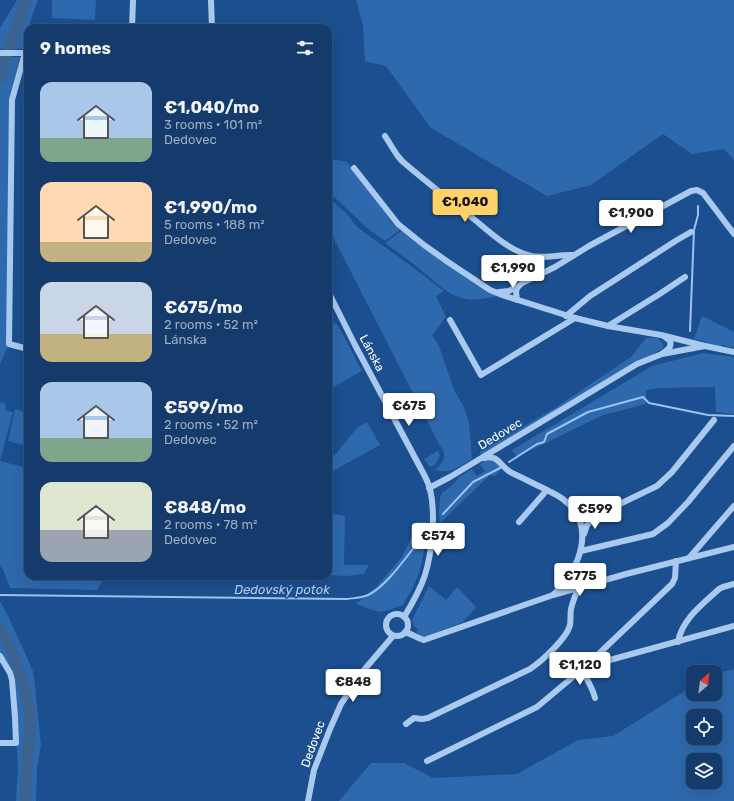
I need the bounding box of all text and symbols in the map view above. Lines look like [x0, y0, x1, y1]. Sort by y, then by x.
icon: filters [294, 37, 316, 59]
text: 9 homes [40, 38, 111, 58]
text: €1,040/mo [164, 97, 259, 117]
icon: home [72, 98, 120, 146]
text: 3 rooms · 101 m² [164, 117, 262, 132]
text: Dedovec [164, 132, 217, 147]
pin: €1,040 [432, 189, 498, 223]
text: €1,040 [442, 194, 488, 209]
text: €1,990/mo [164, 197, 257, 217]
icon: home [72, 198, 120, 246]
pin: €1,900 [598, 200, 664, 234]
text: €1,900 [608, 205, 654, 220]
text: 5 rooms · 188 m² [164, 217, 265, 232]
text: Dedovec [164, 232, 217, 247]
pin: €1,990 [480, 255, 546, 289]
text: €1,990 [490, 260, 536, 275]
text: €675/mo [164, 297, 243, 317]
icon: home [72, 298, 120, 346]
text: 2 rooms · 52 m² [164, 317, 258, 332]
text: Lánska [164, 332, 207, 347]
street label: Lánska [357, 332, 387, 374]
pin: €675 [385, 393, 433, 427]
text: €599/mo [164, 397, 243, 417]
icon: home [72, 398, 120, 446]
text: €675 [392, 398, 426, 413]
street label: Dedovec [476, 415, 525, 453]
text: 2 rooms · 52 m² [164, 417, 258, 432]
text: Dedovec [164, 432, 217, 447]
pin: €599 [571, 496, 619, 530]
text: €848/mo [164, 497, 246, 517]
icon: home [72, 498, 120, 546]
text: €599 [577, 501, 613, 516]
text: 2 rooms · 78 m² [164, 517, 258, 532]
pin: €574 [414, 523, 462, 557]
text: €574 [421, 528, 455, 543]
text: Dedovec [164, 532, 217, 547]
pin: €775 [556, 563, 604, 597]
text: €775 [563, 568, 597, 583]
water label: Dedovský potok [234, 582, 330, 597]
pin: €1,120 [547, 652, 613, 686]
text: €1,120 [558, 657, 602, 672]
north arrow [686, 665, 722, 701]
map controls [686, 665, 722, 789]
pin: €848 [329, 669, 377, 703]
text: €848 [335, 674, 371, 689]
button: locate [686, 709, 722, 745]
street label: Dedovec [298, 718, 328, 769]
button: layers [686, 753, 722, 789]

